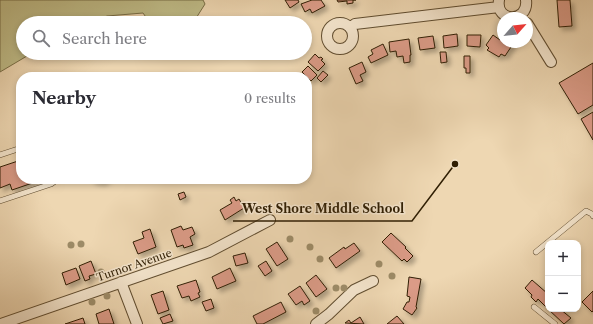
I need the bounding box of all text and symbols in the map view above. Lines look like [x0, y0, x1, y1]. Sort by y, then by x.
north arrow [497, 12, 533, 48]
search box [16, 16, 312, 60]
icon: search [30, 27, 52, 49]
text: Search here [62, 29, 147, 48]
text: Nearby [32, 88, 96, 108]
text: 0 results [244, 90, 296, 106]
callout: West Shore Middle School [233, 197, 412, 221]
text: West Shore Middle School [241, 201, 404, 216]
map controls [545, 240, 581, 312]
button: + [545, 240, 581, 276]
street label: Turnor Avenue [94, 246, 174, 284]
button: − [545, 276, 581, 312]

